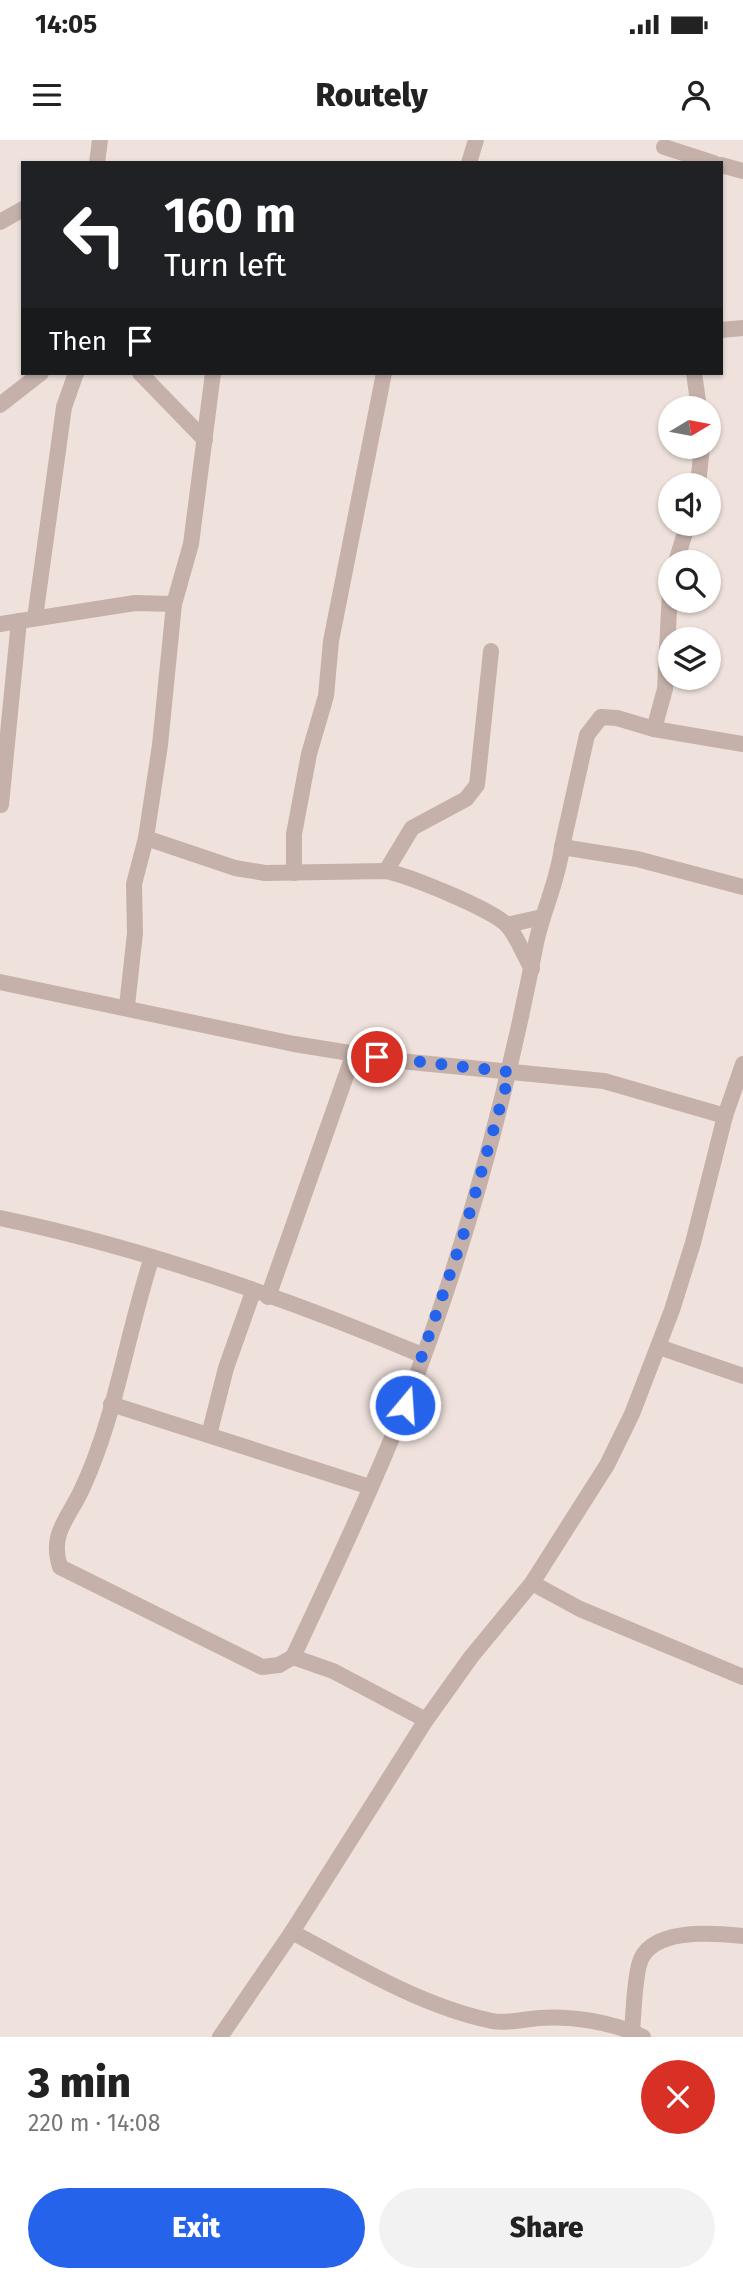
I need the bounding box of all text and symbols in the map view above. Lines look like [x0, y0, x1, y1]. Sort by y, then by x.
text: 14:05 [35, 9, 97, 40]
icon: menu [28, 76, 66, 114]
text: Routely [315, 76, 428, 114]
icon: person [677, 76, 715, 114]
text: 160 m [164, 186, 296, 245]
icon: left [49, 189, 140, 280]
text: Turn left [164, 246, 286, 284]
icon: arrive [121, 322, 159, 360]
text: Then [49, 326, 107, 357]
north arrow [658, 396, 721, 458]
map controls [658, 396, 721, 690]
button: sound [658, 473, 721, 536]
button: search [658, 550, 721, 613]
button: layers [658, 627, 721, 690]
pin [347, 1027, 407, 1087]
icon: arrive [358, 1038, 396, 1076]
position arrow [368, 1368, 442, 1442]
text: 3 min [28, 2058, 131, 2108]
button: close [641, 2060, 715, 2134]
text: 220 m · 14:08 [28, 2109, 160, 2137]
button: Exit [28, 2188, 365, 2268]
button: Share [379, 2188, 715, 2268]

